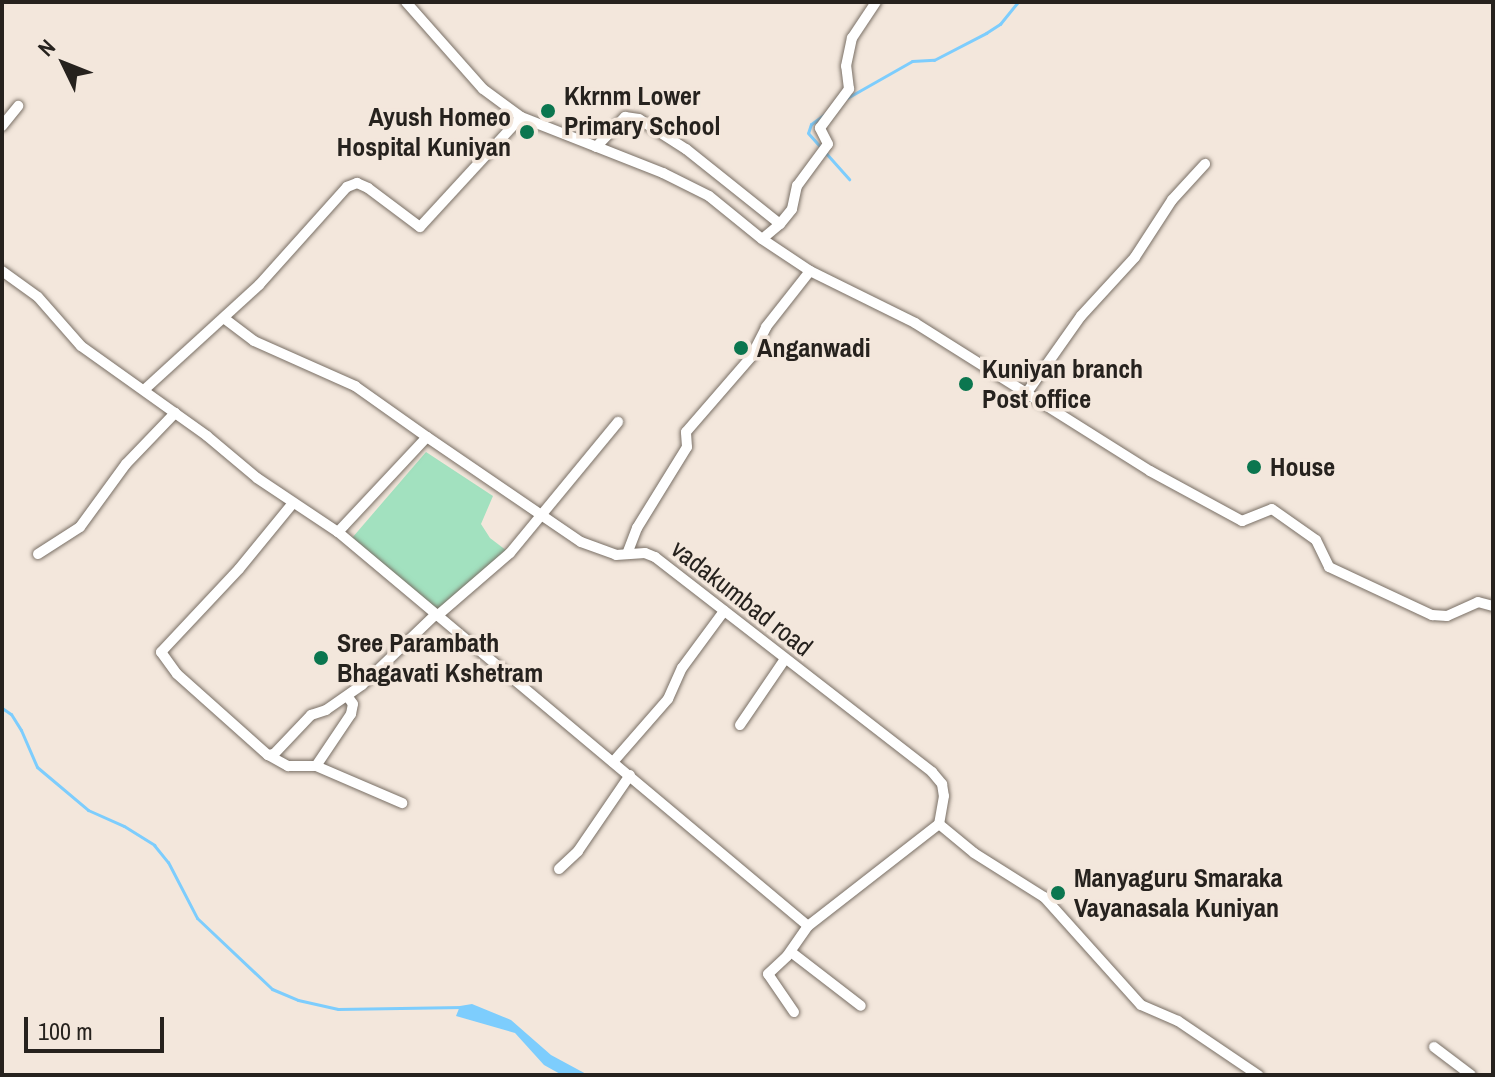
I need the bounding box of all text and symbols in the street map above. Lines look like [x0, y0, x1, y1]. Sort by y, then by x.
north arrow [24, 24, 104, 104]
text: N [31, 33, 62, 63]
place label: Kkrnm Lower Primary School [564, 80, 720, 142]
place label: Ayush Homeo Hospital Kuniyan [337, 101, 511, 162]
marker: Kkrnm Lower Primary School [539, 102, 557, 120]
marker: Ayush Homeo Hospital Kuniyan [518, 123, 536, 141]
place label: Anganwadi [757, 332, 871, 364]
marker: Anganwadi [732, 339, 750, 357]
place label: Kuniyan branch Post office [982, 353, 1143, 414]
marker: Kuniyan branch Post office [957, 375, 975, 393]
place label: House [1270, 451, 1335, 483]
marker: House [1245, 458, 1263, 476]
street label: vadakumbad road [665, 533, 819, 663]
place label: Sree Parambath Bhagavati Kshetram [337, 627, 543, 688]
marker: Sree Parambath Bhagavati Kshetram [312, 649, 330, 667]
place label: Manyaguru Smaraka Vayanasala Kuniyan [1074, 862, 1283, 924]
marker: Manyaguru Smaraka Vayanasala Kuniyan [1049, 884, 1067, 902]
scale bar [28, 1001, 168, 1051]
text: 100 m [38, 1015, 93, 1047]

